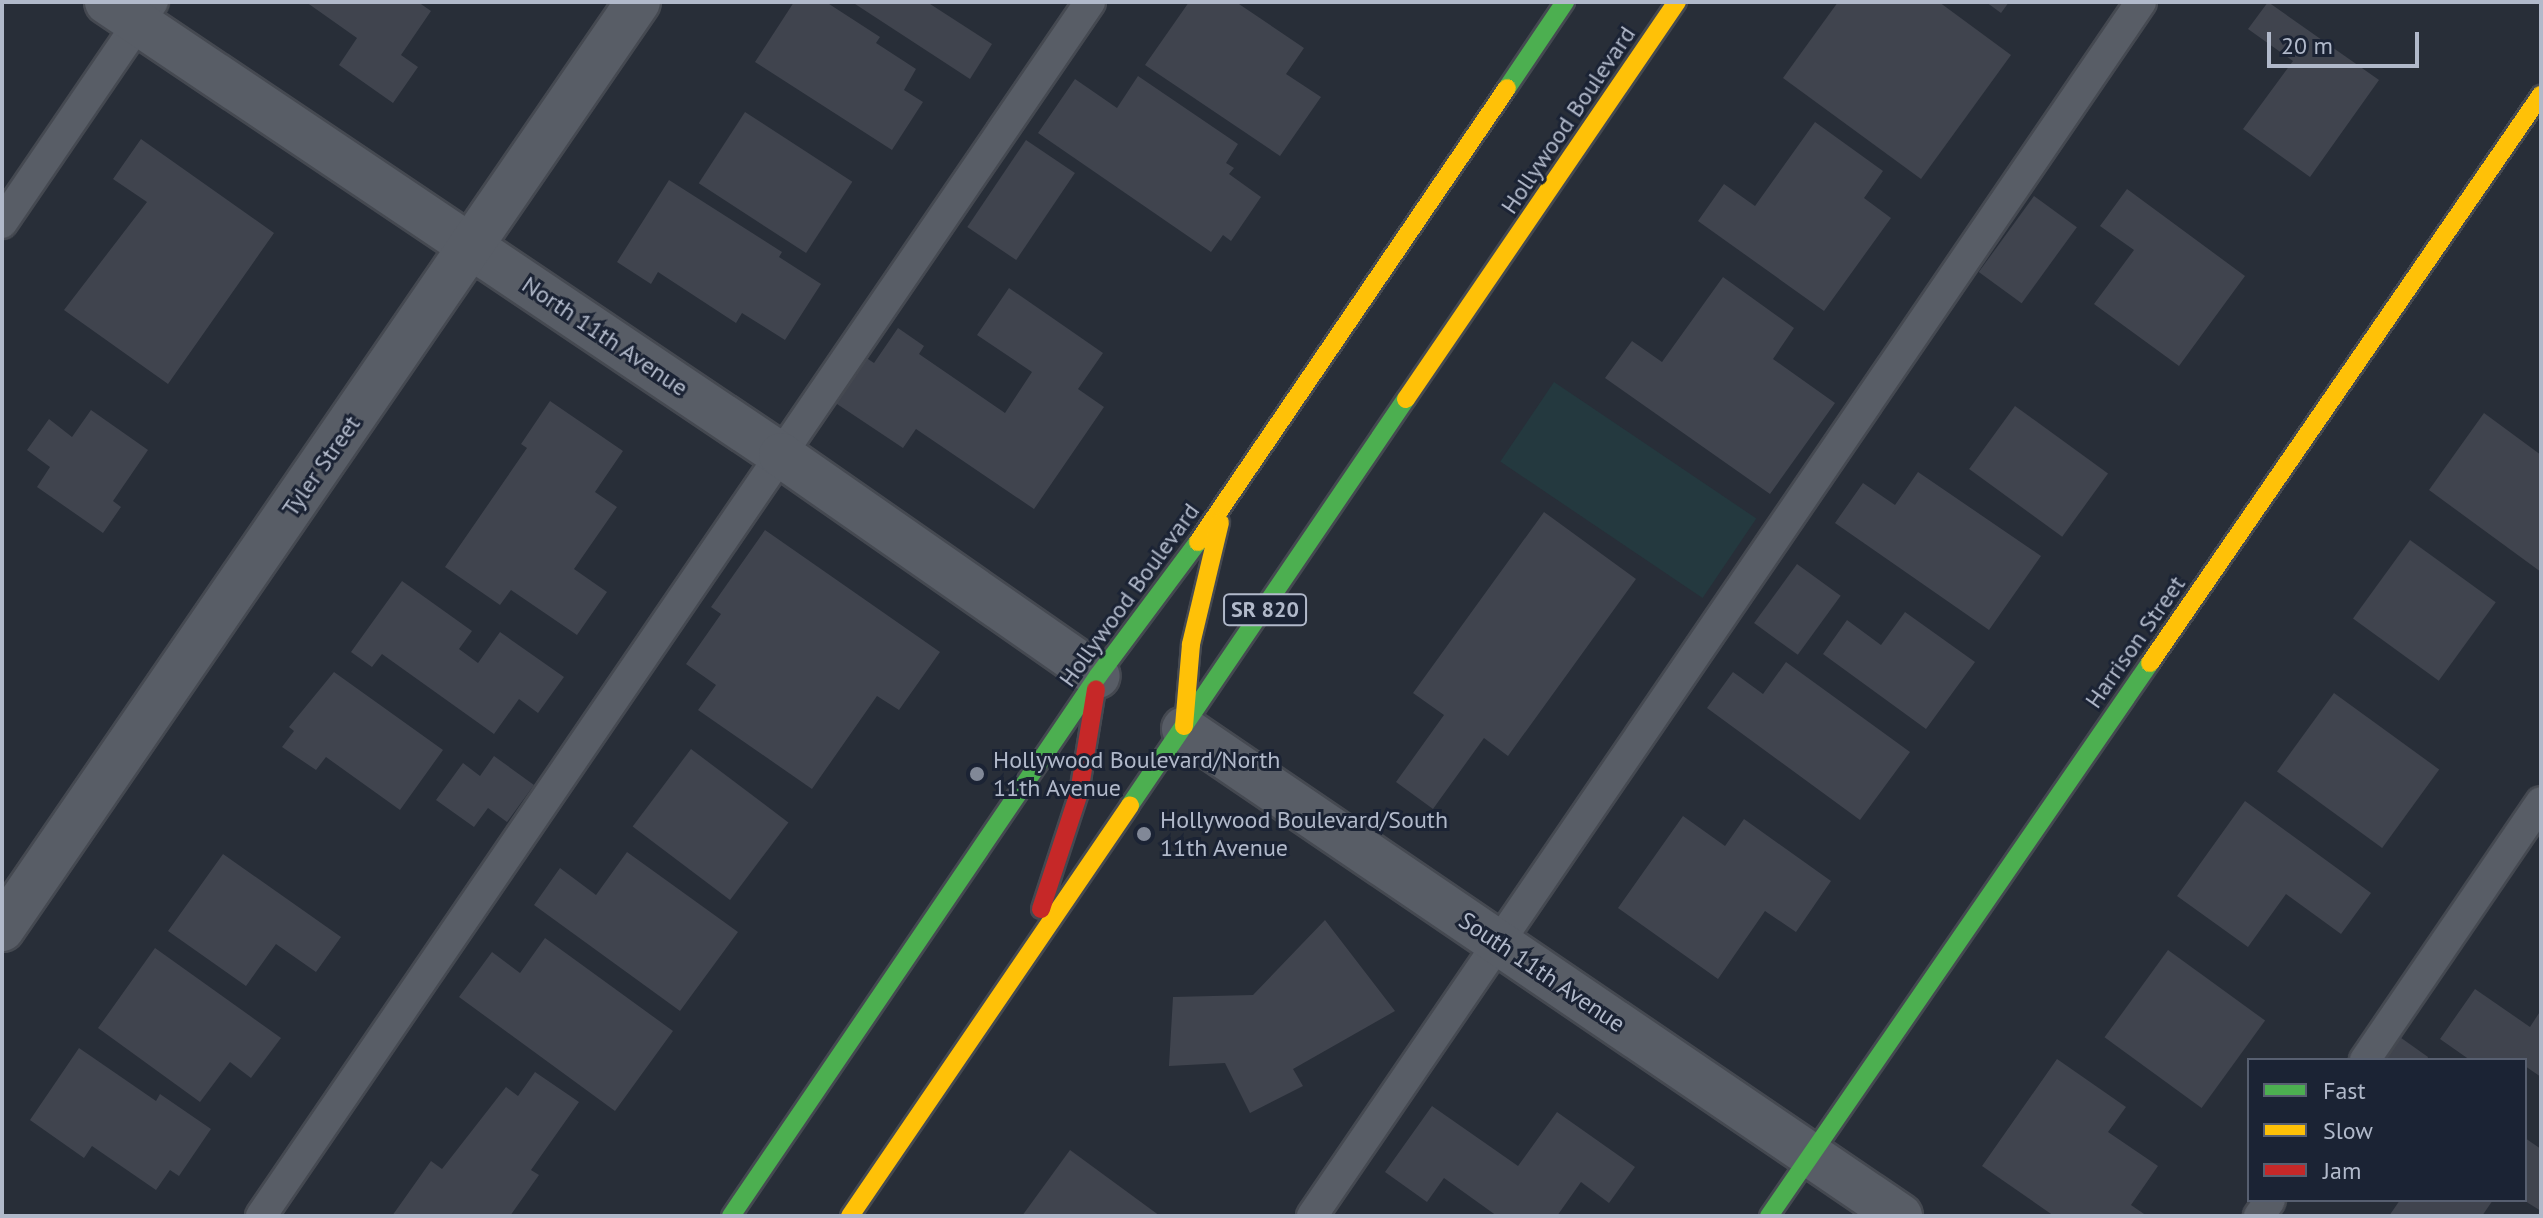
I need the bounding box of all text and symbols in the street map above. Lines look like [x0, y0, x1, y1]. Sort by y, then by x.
scale bar [2271, 16, 2423, 66]
street label: Hollywood Boulevard [1495, 21, 1641, 219]
text: 20 m [2281, 30, 2333, 61]
street label: North 11th Avenue [516, 270, 694, 402]
street label: Tyler Street [276, 410, 366, 522]
street label: Hollywood Boulevard [1053, 498, 1205, 692]
street label: Harrison Street [2079, 570, 2191, 714]
road number: SR 820 [1223, 592, 1307, 628]
place label: Hollywood Boulevard/North 11th Avenue [993, 746, 1280, 802]
marker: Hollywood Boulevard/North 11th Avenue [968, 765, 986, 783]
place label: Hollywood Boulevard/South 11th Avenue [1160, 806, 1448, 862]
marker: Hollywood Boulevard/South 11th Avenue [1135, 825, 1153, 843]
street label: South 11th Avenue [1453, 906, 1631, 1038]
legend [2247, 1058, 2527, 1202]
text: Fast [2323, 1075, 2366, 1106]
text: Slow [2323, 1115, 2373, 1146]
text: Jam [2323, 1155, 2361, 1186]

